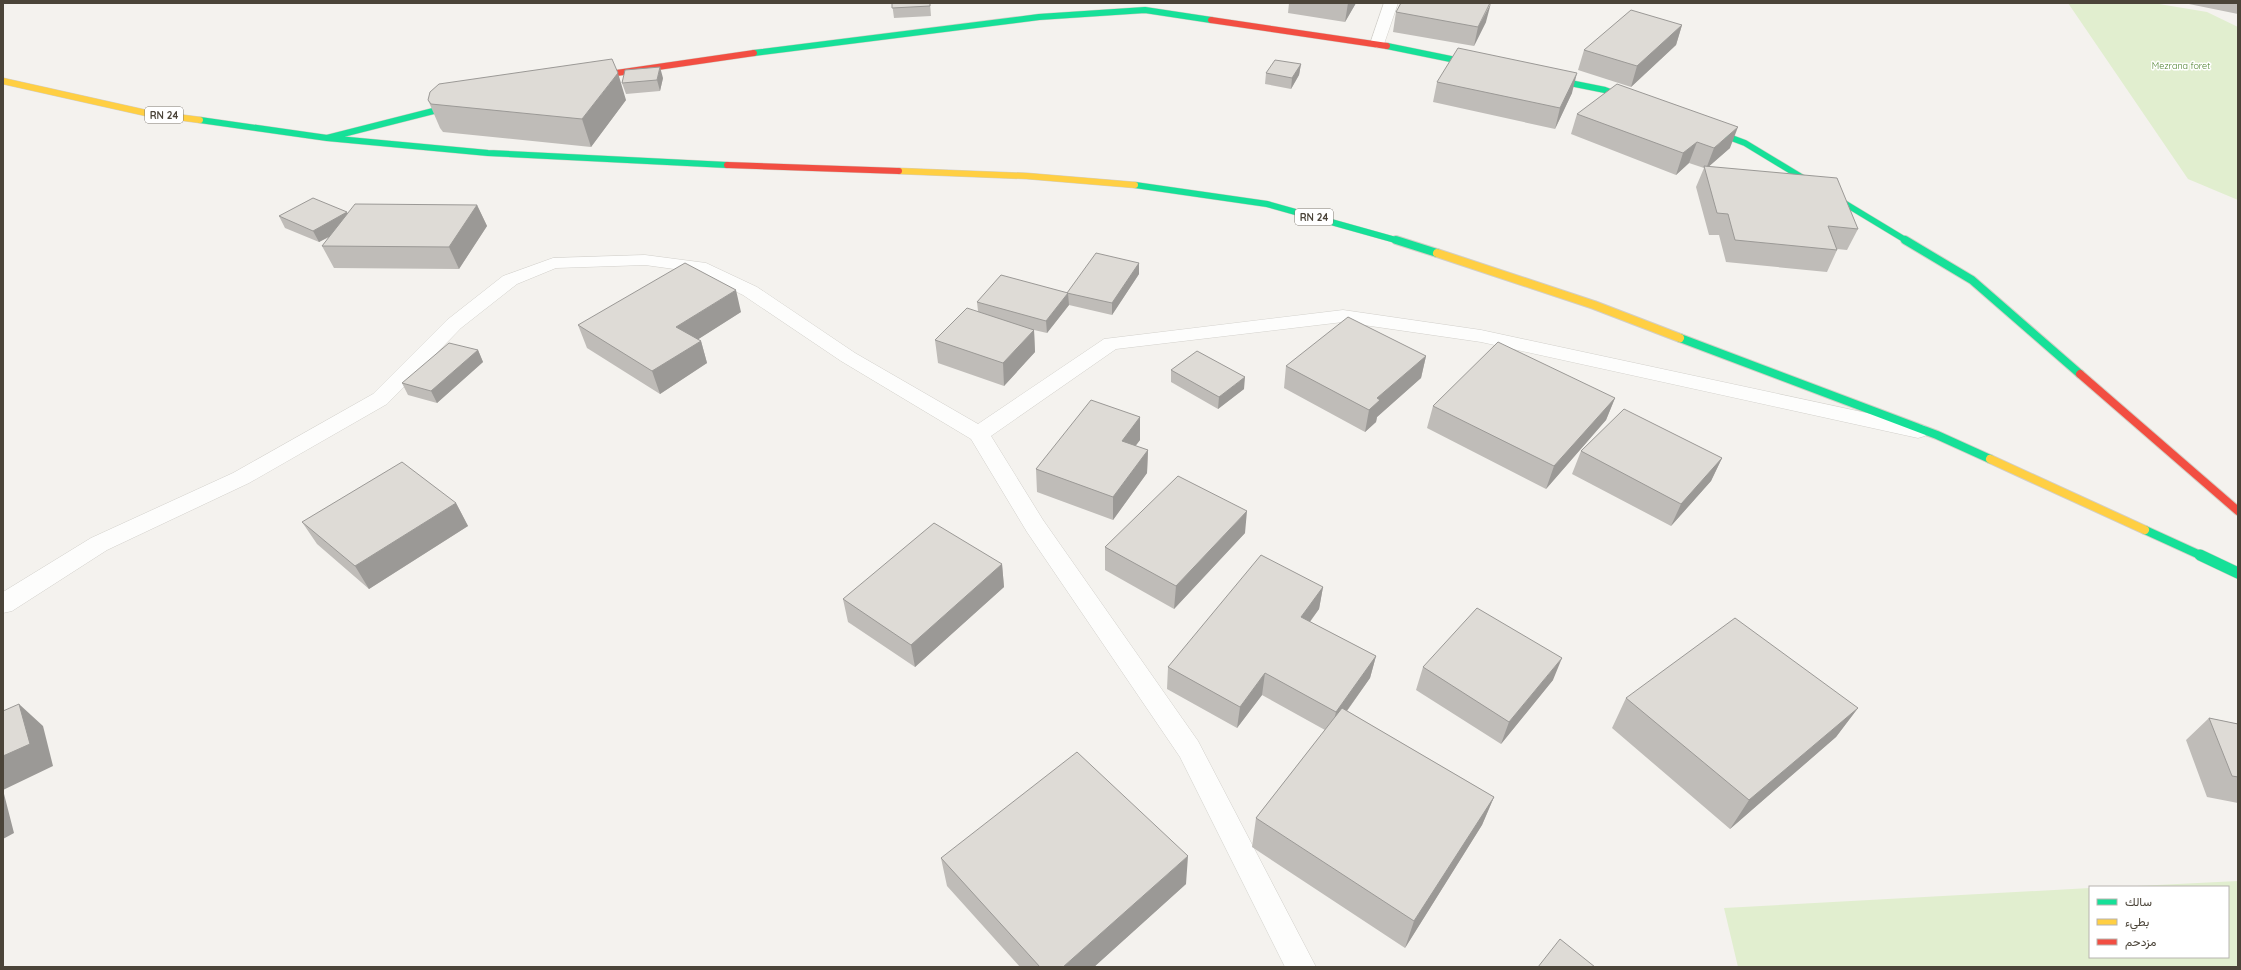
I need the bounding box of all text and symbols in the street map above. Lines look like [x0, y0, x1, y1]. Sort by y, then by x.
park label: Mezrana foret [2152, 60, 2210, 71]
road number: RN 24 [145, 107, 183, 123]
road number: RN 24 [1295, 209, 1333, 225]
legend [2089, 886, 2229, 958]
text: سالك [2125, 894, 2152, 909]
text: بطيء [2125, 914, 2149, 932]
text: مزدحم [2125, 934, 2156, 950]

